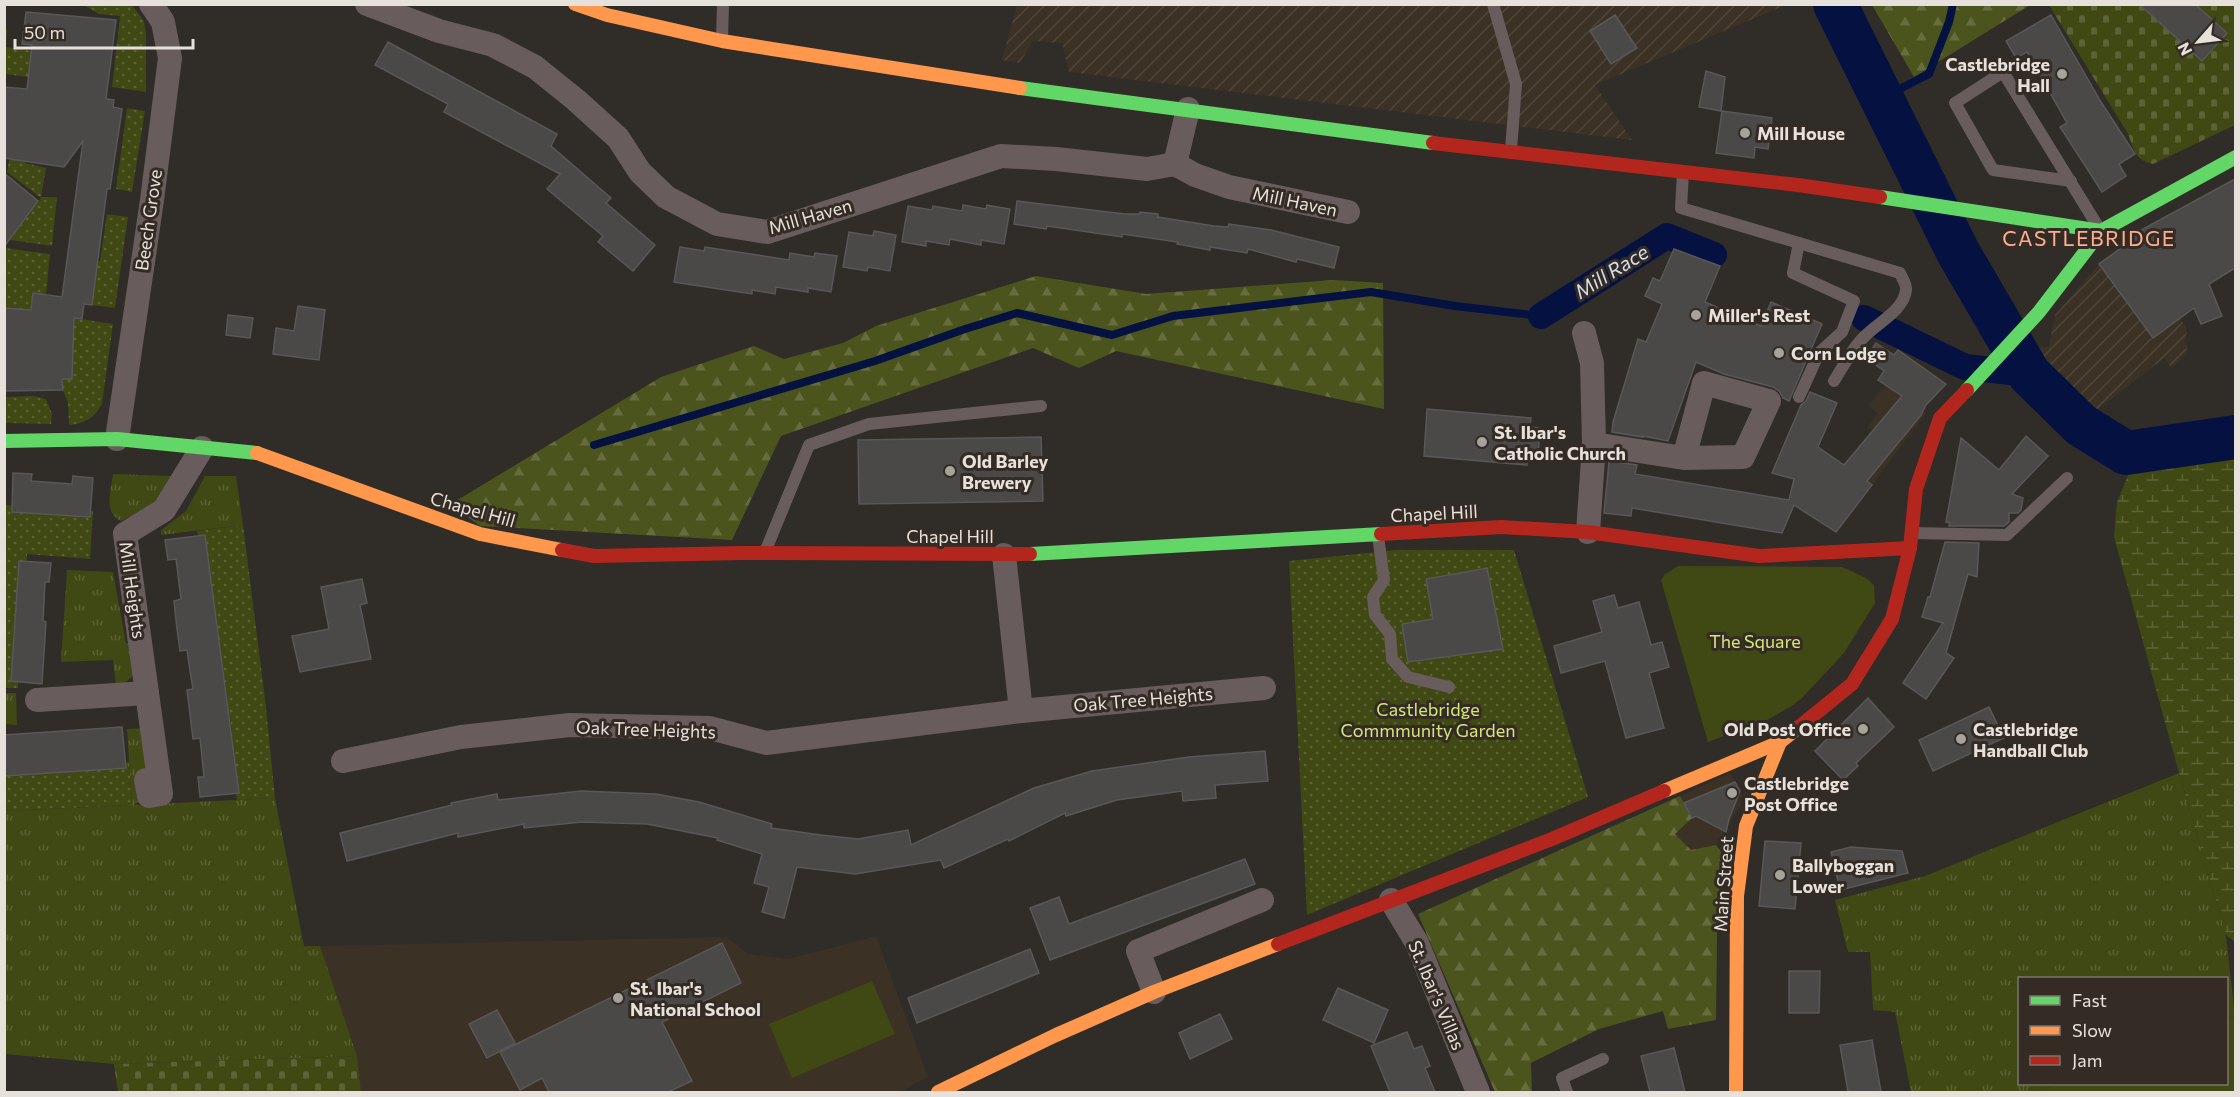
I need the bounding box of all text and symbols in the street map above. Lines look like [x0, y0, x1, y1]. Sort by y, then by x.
scale bar [15, 12, 194, 50]
north arrow [2168, 12, 2228, 72]
text: 50 m [24, 21, 65, 43]
text: N [2173, 40, 2196, 59]
place label: Castlebridge Hall [1945, 53, 2050, 96]
marker: Castlebridge Hall [2055, 67, 2069, 81]
place label: Mill House [1757, 122, 1845, 144]
marker: Mill House [1738, 126, 1752, 140]
street label: Beech Grove [130, 168, 166, 272]
street label: Mill Haven [1251, 181, 1339, 221]
street label: Mill Haven [766, 194, 854, 238]
district label: CASTLEBRIDGE [2002, 225, 2176, 250]
water label: Mill Race [1570, 239, 1653, 303]
place label: Miller's Rest [1708, 304, 1811, 326]
marker: Miller's Rest [1689, 308, 1703, 322]
place label: Corn Lodge [1791, 342, 1886, 364]
marker: Corn Lodge [1772, 346, 1786, 360]
place label: St. Ibar's Catholic Church [1494, 421, 1626, 464]
marker: St. Ibar's Catholic Church [1475, 435, 1489, 449]
place label: Old Barley Brewery [962, 450, 1048, 493]
marker: Old Barley Brewery [943, 464, 957, 478]
street label: Chapel Hill [428, 486, 518, 532]
street label: Chapel Hill [1390, 500, 1478, 526]
street label: Chapel Hill [906, 525, 994, 547]
street label: Mill Heights [115, 540, 151, 640]
park label: The Square [1709, 630, 1801, 652]
street label: Oak Tree Heights [1072, 682, 1214, 716]
park label: Castlebridge Commmunity Garden [1340, 698, 1516, 741]
street label: Oak Tree Heights [576, 716, 716, 742]
place label: Old Post Office [1724, 718, 1851, 740]
place label: Castlebridge Handball Club [1973, 718, 2089, 761]
marker: Old Post Office [1856, 722, 1870, 736]
marker: Castlebridge Handball Club [1954, 732, 1968, 746]
place label: Castlebridge Post Office [1744, 772, 1849, 815]
marker: Castlebridge Post Office [1725, 786, 1739, 800]
street label: Main Street [1709, 835, 1737, 933]
place label: Ballyboggan Lower [1792, 854, 1894, 897]
marker: Ballyboggan Lower [1773, 868, 1787, 882]
street label: St. Ibar's Villas [1404, 937, 1470, 1053]
place label: St. Ibar's National School [630, 977, 761, 1020]
legend [2018, 977, 2228, 1085]
text: Fast [2072, 989, 2107, 1011]
marker: St. Ibar's National School [611, 991, 625, 1005]
text: Slow [2072, 1019, 2112, 1041]
text: Jam [2072, 1049, 2102, 1071]

